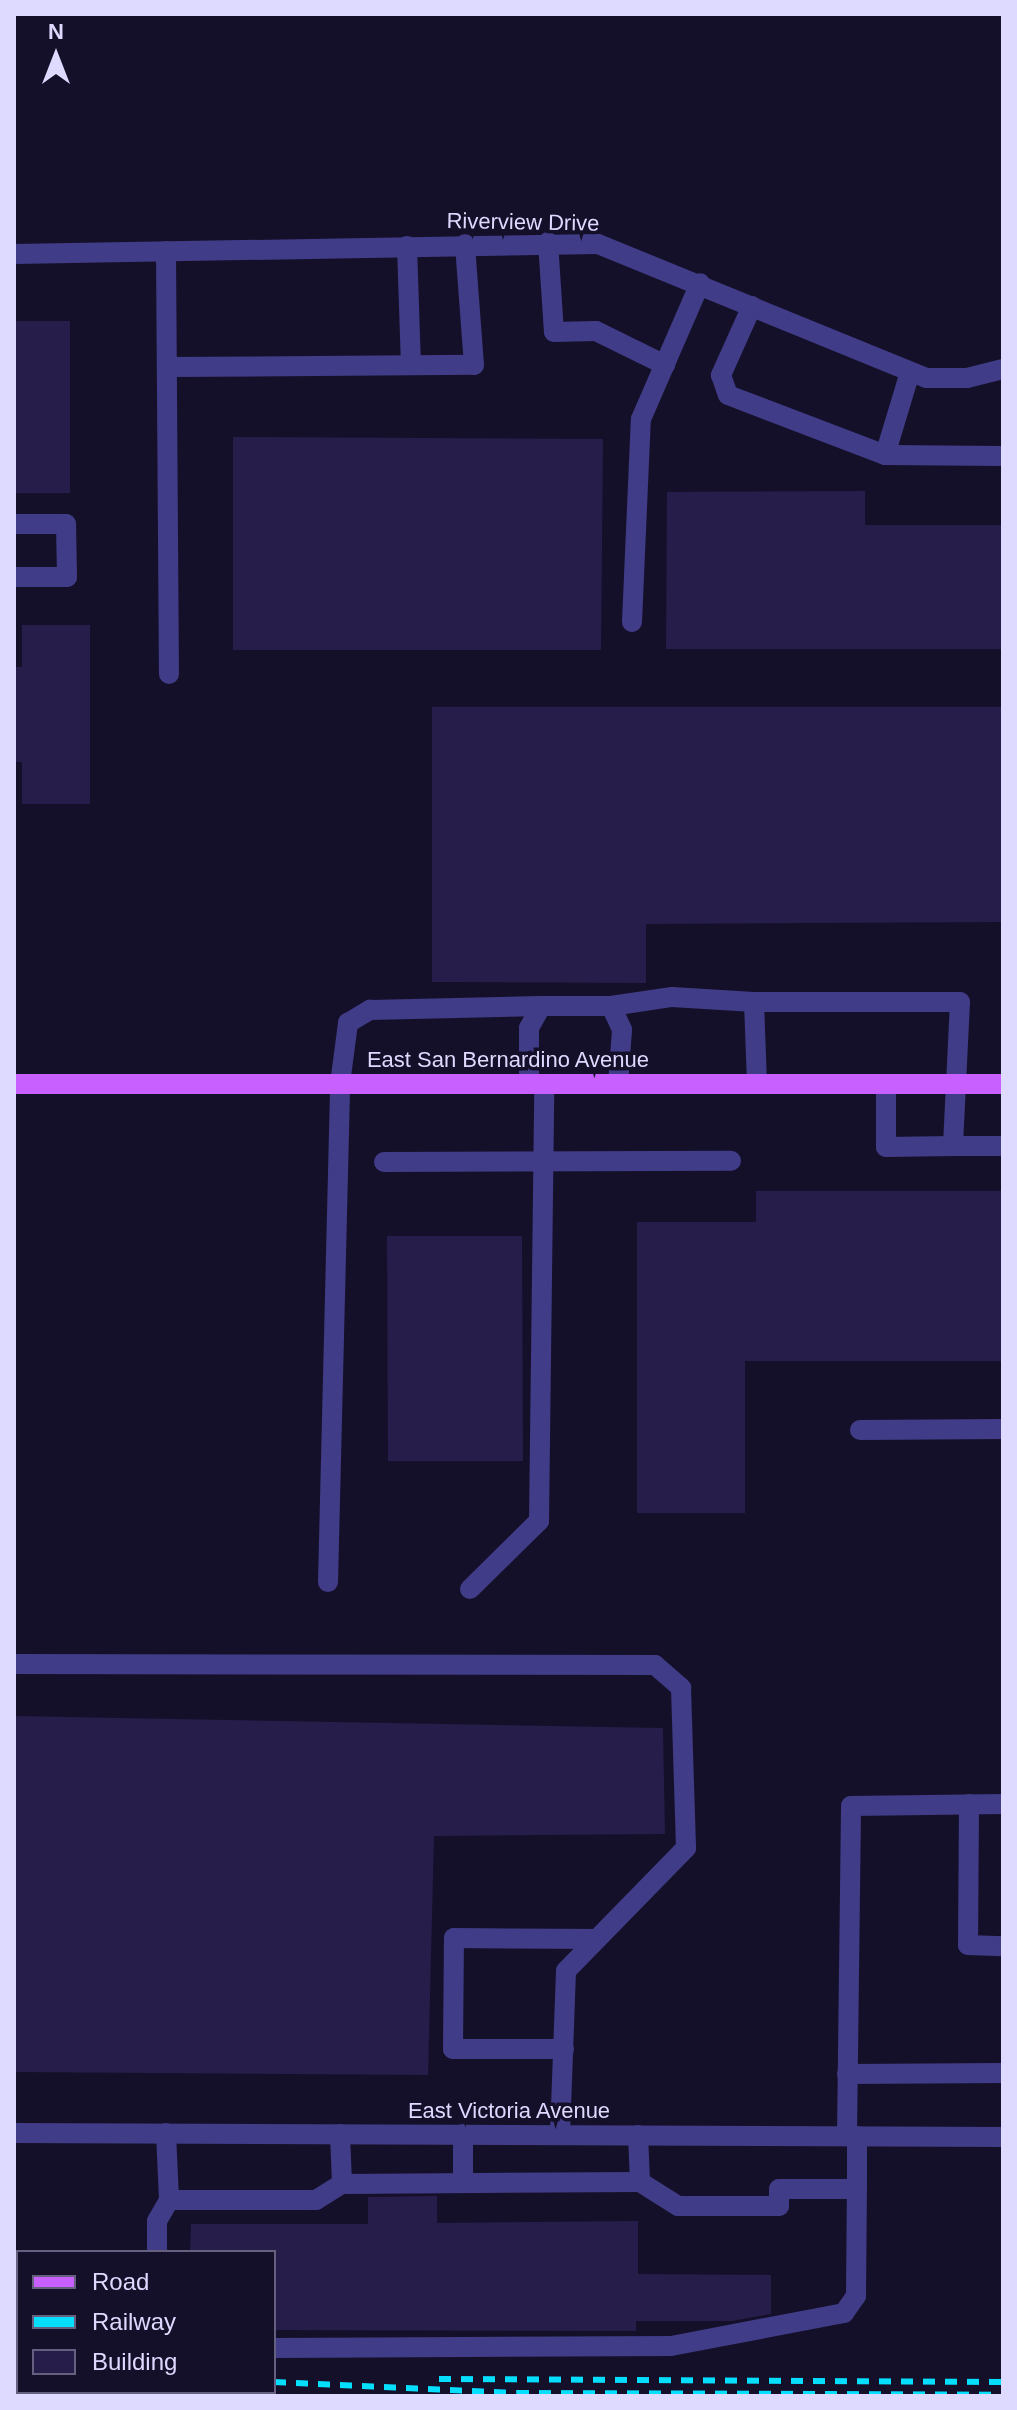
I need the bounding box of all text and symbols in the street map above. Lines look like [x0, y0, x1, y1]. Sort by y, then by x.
north arrow [16, 16, 96, 96]
text: N [48, 19, 64, 44]
street label: Riverview Drive [446, 207, 600, 237]
street label: East San Bernardino Avenue [366, 1047, 650, 1073]
street label: East Victoria Avenue [407, 2098, 611, 2124]
legend [16, 2250, 276, 2394]
text: Road [92, 2268, 149, 2295]
text: Railway [92, 2308, 176, 2335]
text: Building [92, 2348, 177, 2375]

